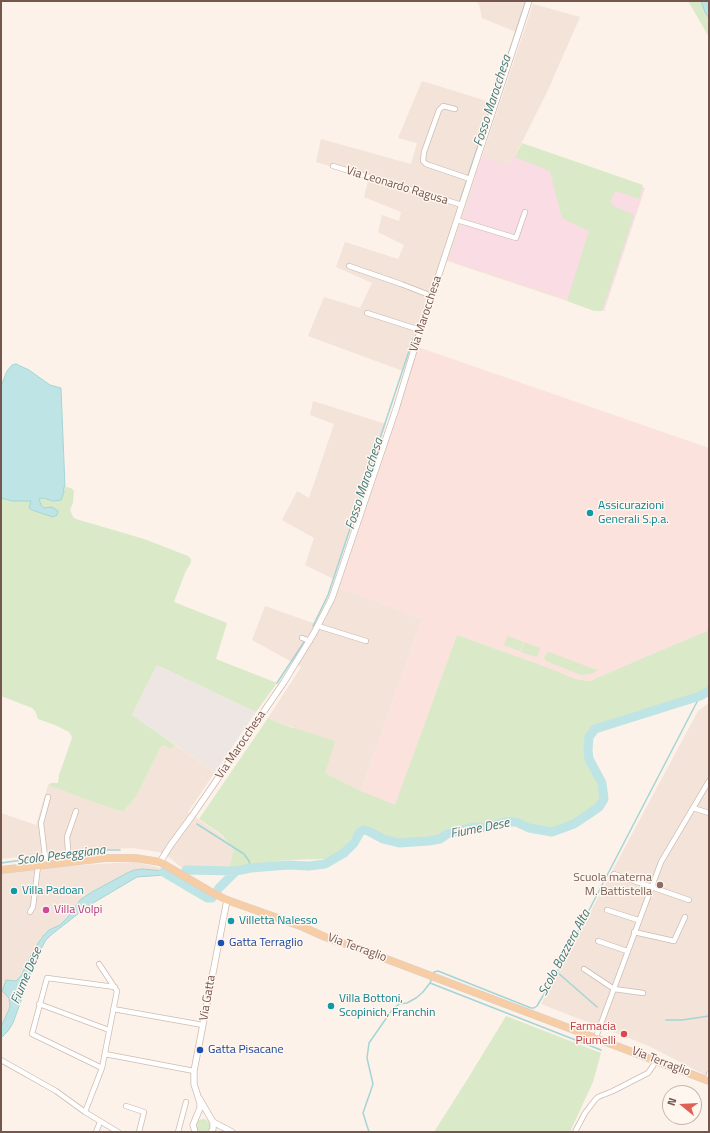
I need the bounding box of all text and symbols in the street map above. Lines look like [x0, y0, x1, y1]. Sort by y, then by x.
water label: Fosso Marocchesa [471, 53, 515, 149]
street label: Via Leonardo Ragusa [344, 164, 450, 208]
street label: Via Marocchesa [407, 274, 445, 354]
water label: Fosso Marocchesa [343, 436, 387, 532]
place label: Assicurazioni Generali S.p.a. [598, 499, 669, 527]
marker: Assicurazioni Generali S.p.a. [585, 508, 595, 518]
street label: Via Marocchesa [213, 708, 269, 782]
water label: Fiume Dese [449, 816, 511, 842]
water label: Scolo Peseggiana [16, 843, 106, 869]
place label: Scuola materna M. Battistella [573, 871, 652, 899]
marker: Scuola materna M. Battistella [655, 880, 665, 890]
place label: Villa Padoan [22, 884, 84, 898]
marker: Villa Padoan [9, 886, 19, 896]
place label: Villa Volpi [54, 903, 102, 917]
marker: Villa Volpi [41, 905, 51, 915]
water label: Scolo Bazzera Alta [536, 907, 594, 999]
place label: Villetta Nalesso [239, 914, 318, 928]
marker: Villetta Nalesso [226, 916, 236, 926]
street label: Via Terraglio [326, 931, 388, 965]
place label: Gatta Terraglio [229, 936, 303, 950]
marker: Gatta Terraglio [216, 938, 226, 948]
water label: Fiume Dese [8, 945, 46, 1007]
street label: Via Gatta [197, 974, 219, 1022]
place label: Villa Bottoni, Scopinich, Franchin [339, 992, 435, 1020]
marker: Villa Bottoni, Scopinich, Franchin [326, 1001, 336, 1011]
place label: Farmacia Piumelli [570, 1020, 616, 1048]
marker: Farmacia Piumelli [619, 1029, 629, 1039]
place label: Gatta Pisacane [208, 1043, 284, 1057]
street label: Via Terraglio [630, 1044, 692, 1080]
marker: Gatta Pisacane [195, 1045, 205, 1055]
north arrow [662, 1085, 702, 1125]
text: N [663, 1096, 680, 1108]

